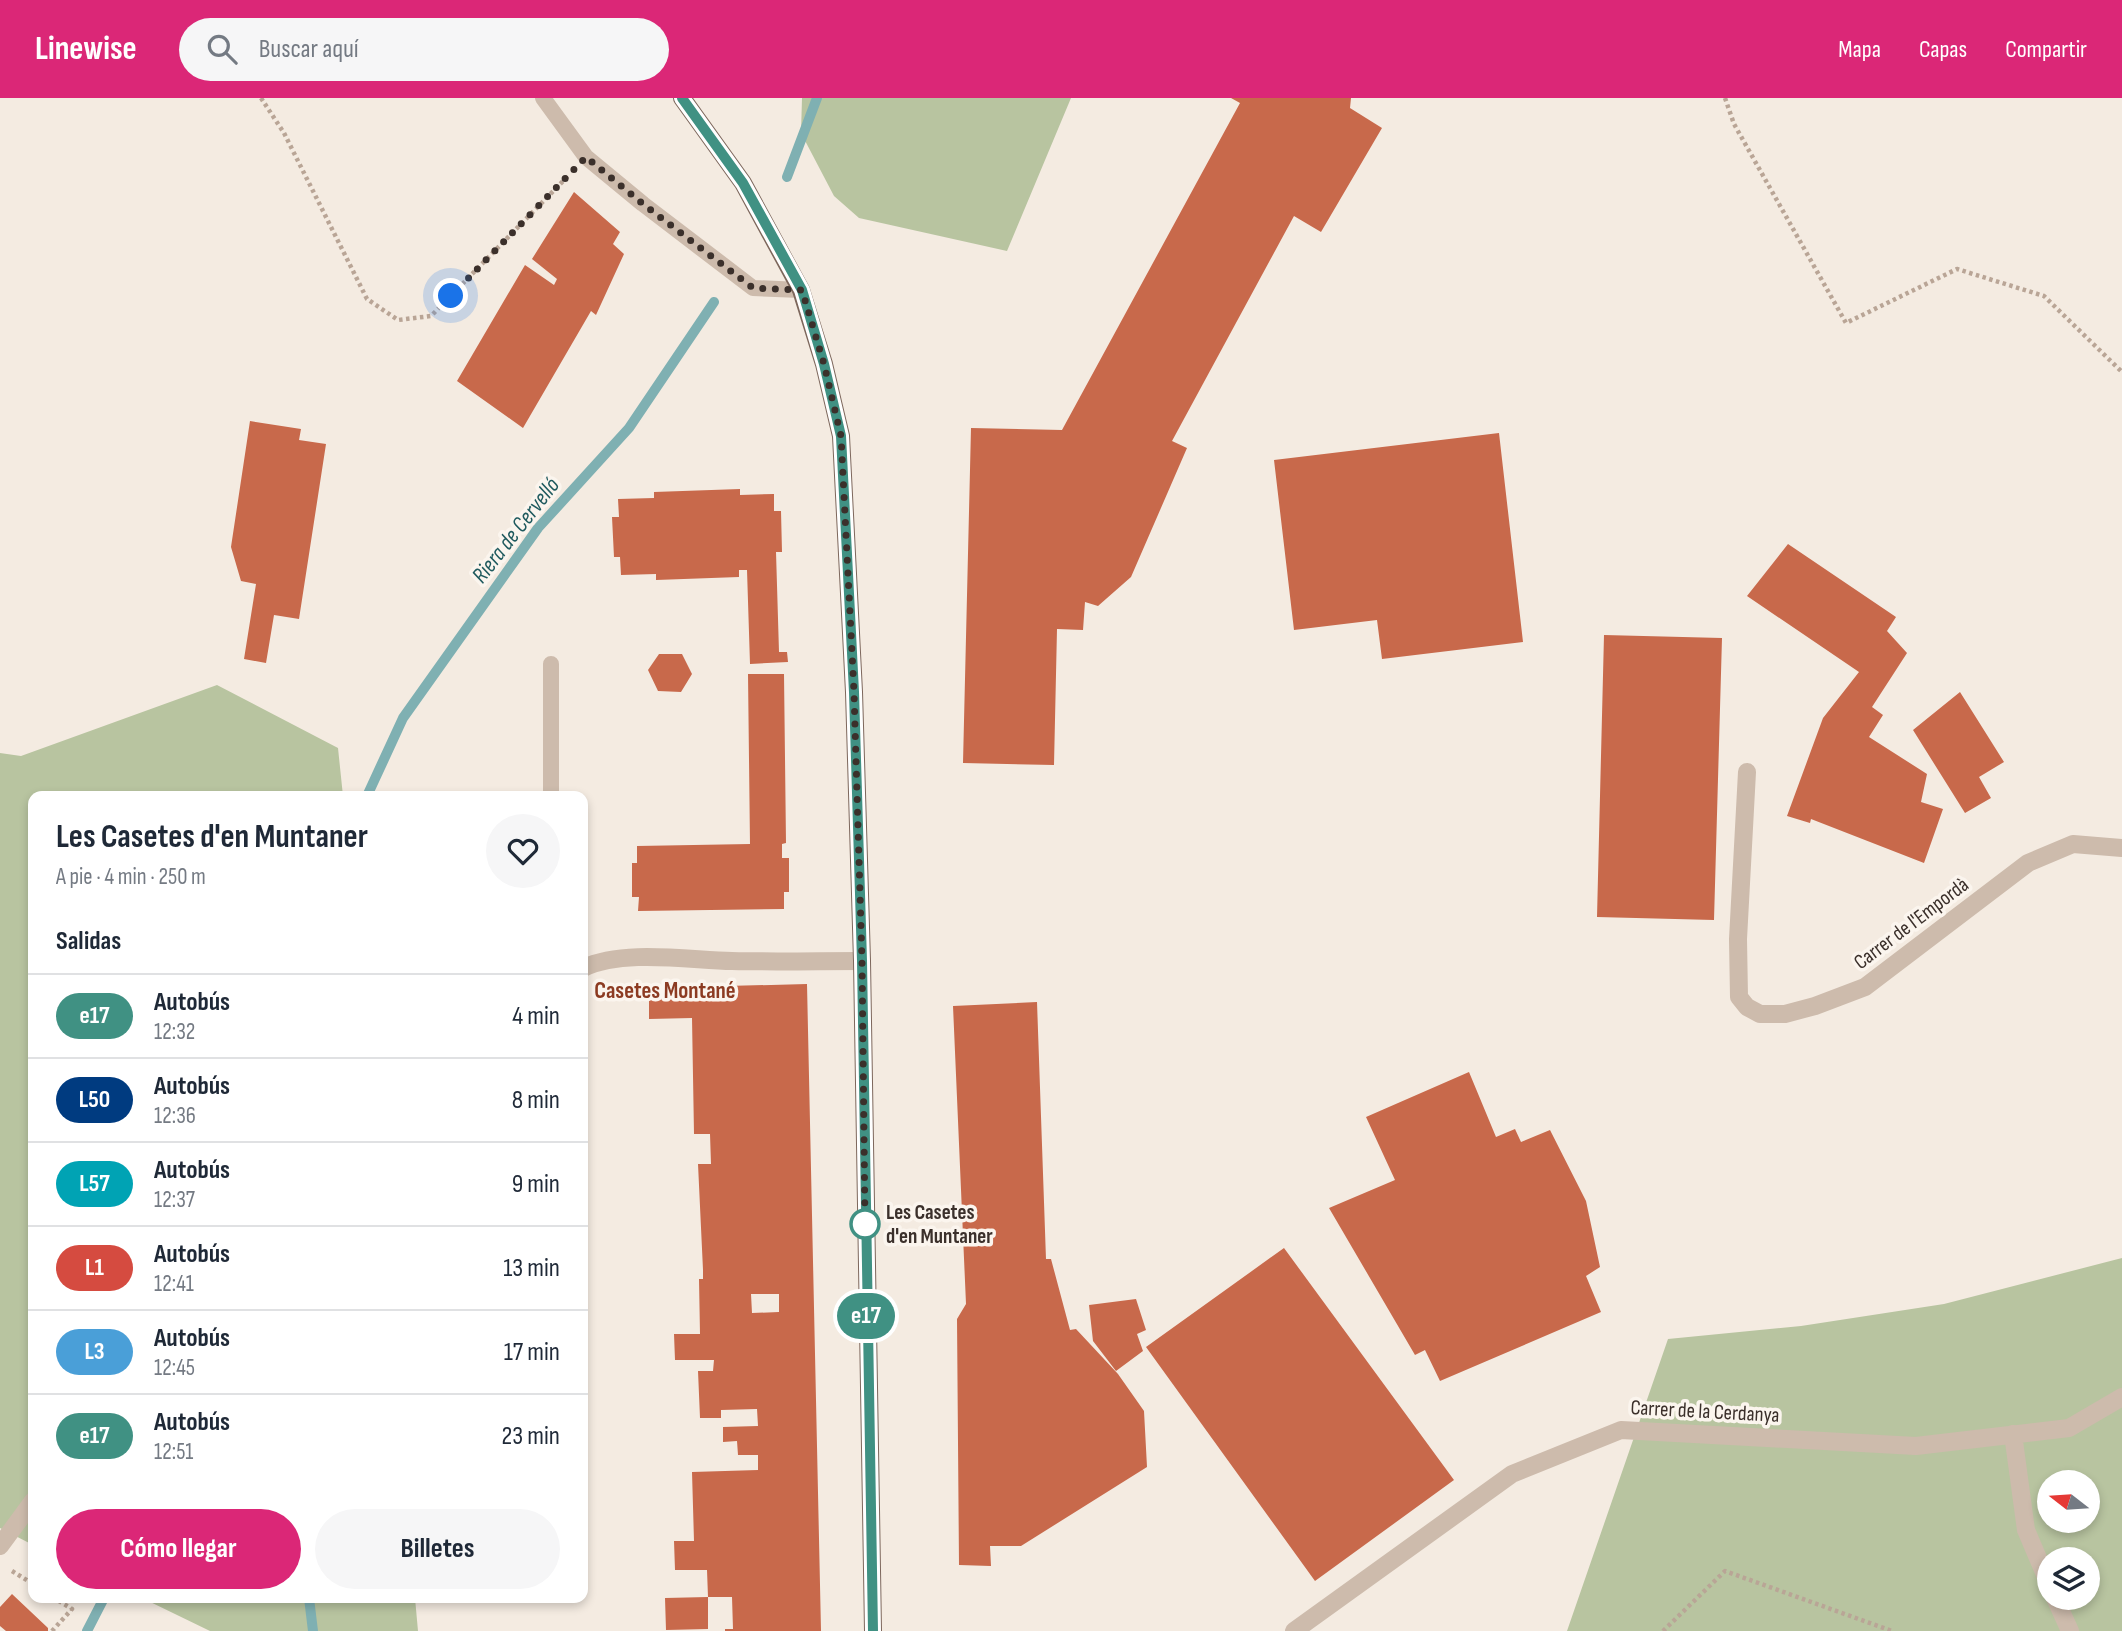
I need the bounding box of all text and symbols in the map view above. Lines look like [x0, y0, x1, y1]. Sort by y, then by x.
search box [179, 18, 669, 81]
text: Linewise [35, 29, 137, 69]
icon: search [203, 30, 241, 68]
text: Buscar aquí [259, 34, 359, 65]
text: Mapa [1838, 35, 1881, 64]
text: Capas [1919, 35, 1967, 64]
text: Compartir [2005, 35, 2087, 64]
your location [433, 278, 468, 313]
water label: Riera de Cervelló [466, 472, 566, 589]
button: heart [486, 814, 560, 888]
text: Les Casetes d'en Muntaner [56, 817, 368, 857]
text: A pie · 4 min · 250 m [56, 863, 206, 891]
street label: Carrer de l'Empordà [1849, 872, 1974, 975]
text: Salidas [56, 926, 121, 957]
district label: Casetes Montané [594, 977, 736, 1005]
text: Autobús [154, 987, 230, 1018]
text: e17 [80, 1001, 109, 1030]
text: 4 min [512, 1001, 560, 1032]
text: 12:32 [154, 1018, 195, 1046]
text: Autobús [154, 1071, 230, 1102]
text: L50 [79, 1085, 110, 1114]
text: 8 min [512, 1085, 560, 1116]
text: 12:36 [154, 1102, 196, 1130]
text: Autobús [154, 1155, 230, 1186]
text: L57 [79, 1169, 110, 1198]
text: 9 min [512, 1169, 560, 1200]
text: 12:37 [154, 1186, 195, 1214]
place label: Les Casetes d'en Muntaner [886, 1200, 993, 1249]
marker: Les Casetes d'en Muntaner [850, 1209, 880, 1239]
text: Autobús [154, 1239, 230, 1270]
text: L1 [85, 1253, 104, 1282]
text: 13 min [503, 1253, 560, 1284]
text: 12:41 [154, 1270, 194, 1298]
line badge: e17 [826, 1293, 906, 1339]
text: e17 [851, 1301, 881, 1330]
text: Autobús [154, 1323, 230, 1354]
text: L3 [84, 1337, 105, 1366]
text: 17 min [504, 1337, 560, 1368]
text: 12:45 [154, 1354, 195, 1382]
street label: Carrer de la Cerdanya [1630, 1395, 1780, 1428]
text: Autobús [154, 1407, 230, 1438]
text: e17 [80, 1421, 109, 1450]
text: 23 min [502, 1421, 560, 1452]
text: 12:51 [154, 1438, 193, 1466]
north arrow [2037, 1470, 2100, 1533]
map controls [2037, 1470, 2100, 1610]
button: Cómo llegar [56, 1509, 301, 1589]
button: Billetes [315, 1509, 560, 1589]
button: layers [2037, 1547, 2100, 1610]

